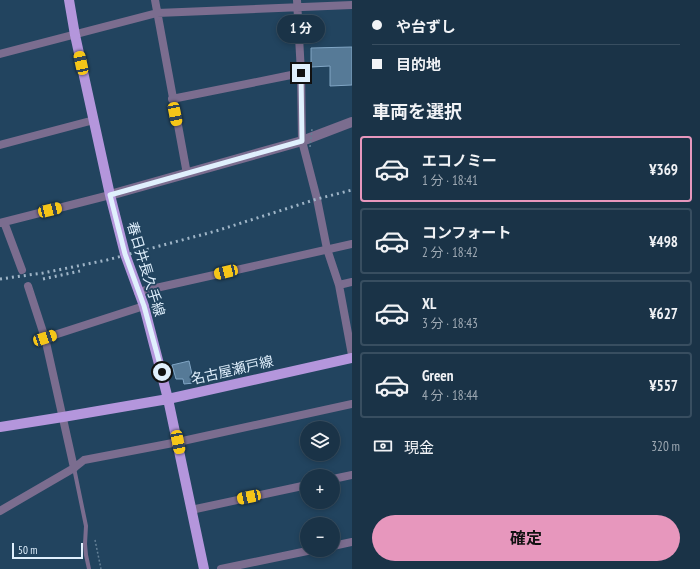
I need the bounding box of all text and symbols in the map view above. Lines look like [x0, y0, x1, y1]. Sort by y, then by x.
callout: 1 分 [277, 15, 325, 43]
text: や台ずし [396, 17, 456, 36]
text: 1 分 [290, 20, 312, 37]
car [73, 50, 89, 76]
text: 目的地 [396, 55, 441, 74]
route end [292, 64, 310, 82]
text: 車両を選択 [372, 100, 462, 123]
car [167, 101, 183, 127]
icon: car [374, 151, 410, 187]
text: エコノミー [422, 151, 497, 170]
text: ¥369 [649, 160, 678, 179]
text: 1 分 · 18:41 [422, 172, 478, 189]
car [37, 201, 63, 219]
street label: 春日井長久手線 [123, 220, 169, 318]
icon: car [374, 223, 410, 259]
text: コンフォート [422, 223, 512, 242]
text: ¥498 [649, 232, 678, 251]
text: 2 分 · 18:42 [422, 244, 478, 261]
car [213, 263, 239, 281]
text: XL [422, 294, 436, 313]
icon: car [374, 295, 410, 331]
text: ¥627 [649, 304, 678, 323]
text: 3 分 · 18:43 [422, 315, 478, 332]
car [32, 329, 58, 347]
street label: 名古屋瀬戸線 [189, 352, 275, 388]
route start [153, 363, 171, 381]
text: Green [422, 366, 454, 385]
icon: car [374, 367, 410, 403]
text: ¥557 [649, 376, 678, 395]
text: 4 分 · 18:44 [422, 387, 478, 404]
map controls [300, 421, 340, 557]
button: layers [300, 421, 340, 461]
car [170, 429, 186, 455]
icon: cash [372, 435, 394, 457]
text: 現金 [404, 438, 434, 457]
text: 320 m [651, 438, 680, 455]
button: + [300, 469, 340, 509]
car [236, 489, 262, 505]
button: 確定 [372, 515, 680, 561]
button: − [300, 517, 340, 557]
scale bar [12, 541, 83, 560]
text: 50 m [18, 543, 37, 557]

